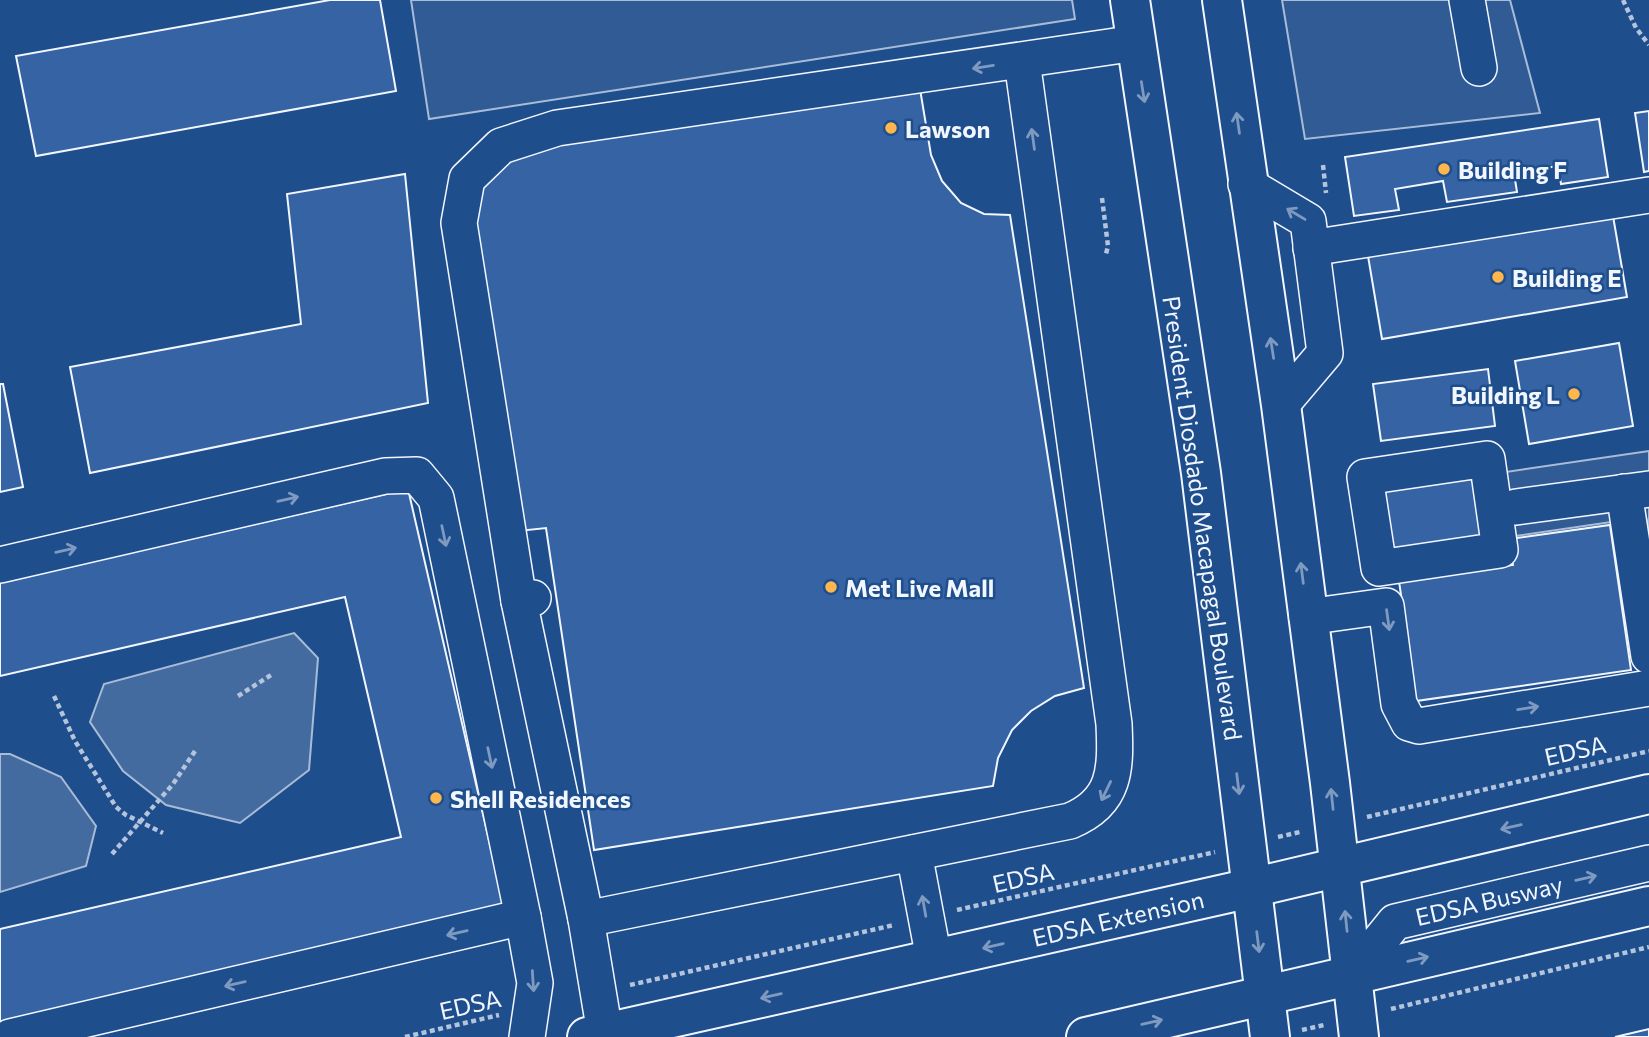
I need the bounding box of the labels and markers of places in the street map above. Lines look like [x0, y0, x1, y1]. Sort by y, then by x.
place label: Lawson [905, 114, 990, 143]
marker: Lawson [883, 120, 899, 136]
place label: Building F [1458, 155, 1567, 184]
marker: Building F [1436, 161, 1452, 177]
place label: Building E [1512, 263, 1622, 292]
marker: Building E [1490, 269, 1506, 285]
place label: Building L [1451, 380, 1560, 409]
marker: Building L [1566, 386, 1582, 402]
place label: Met Live Mall [845, 573, 994, 602]
marker: Met Live Mall [823, 579, 839, 595]
place label: Shell Residences [450, 784, 631, 813]
marker: Shell Residences [428, 790, 444, 806]

